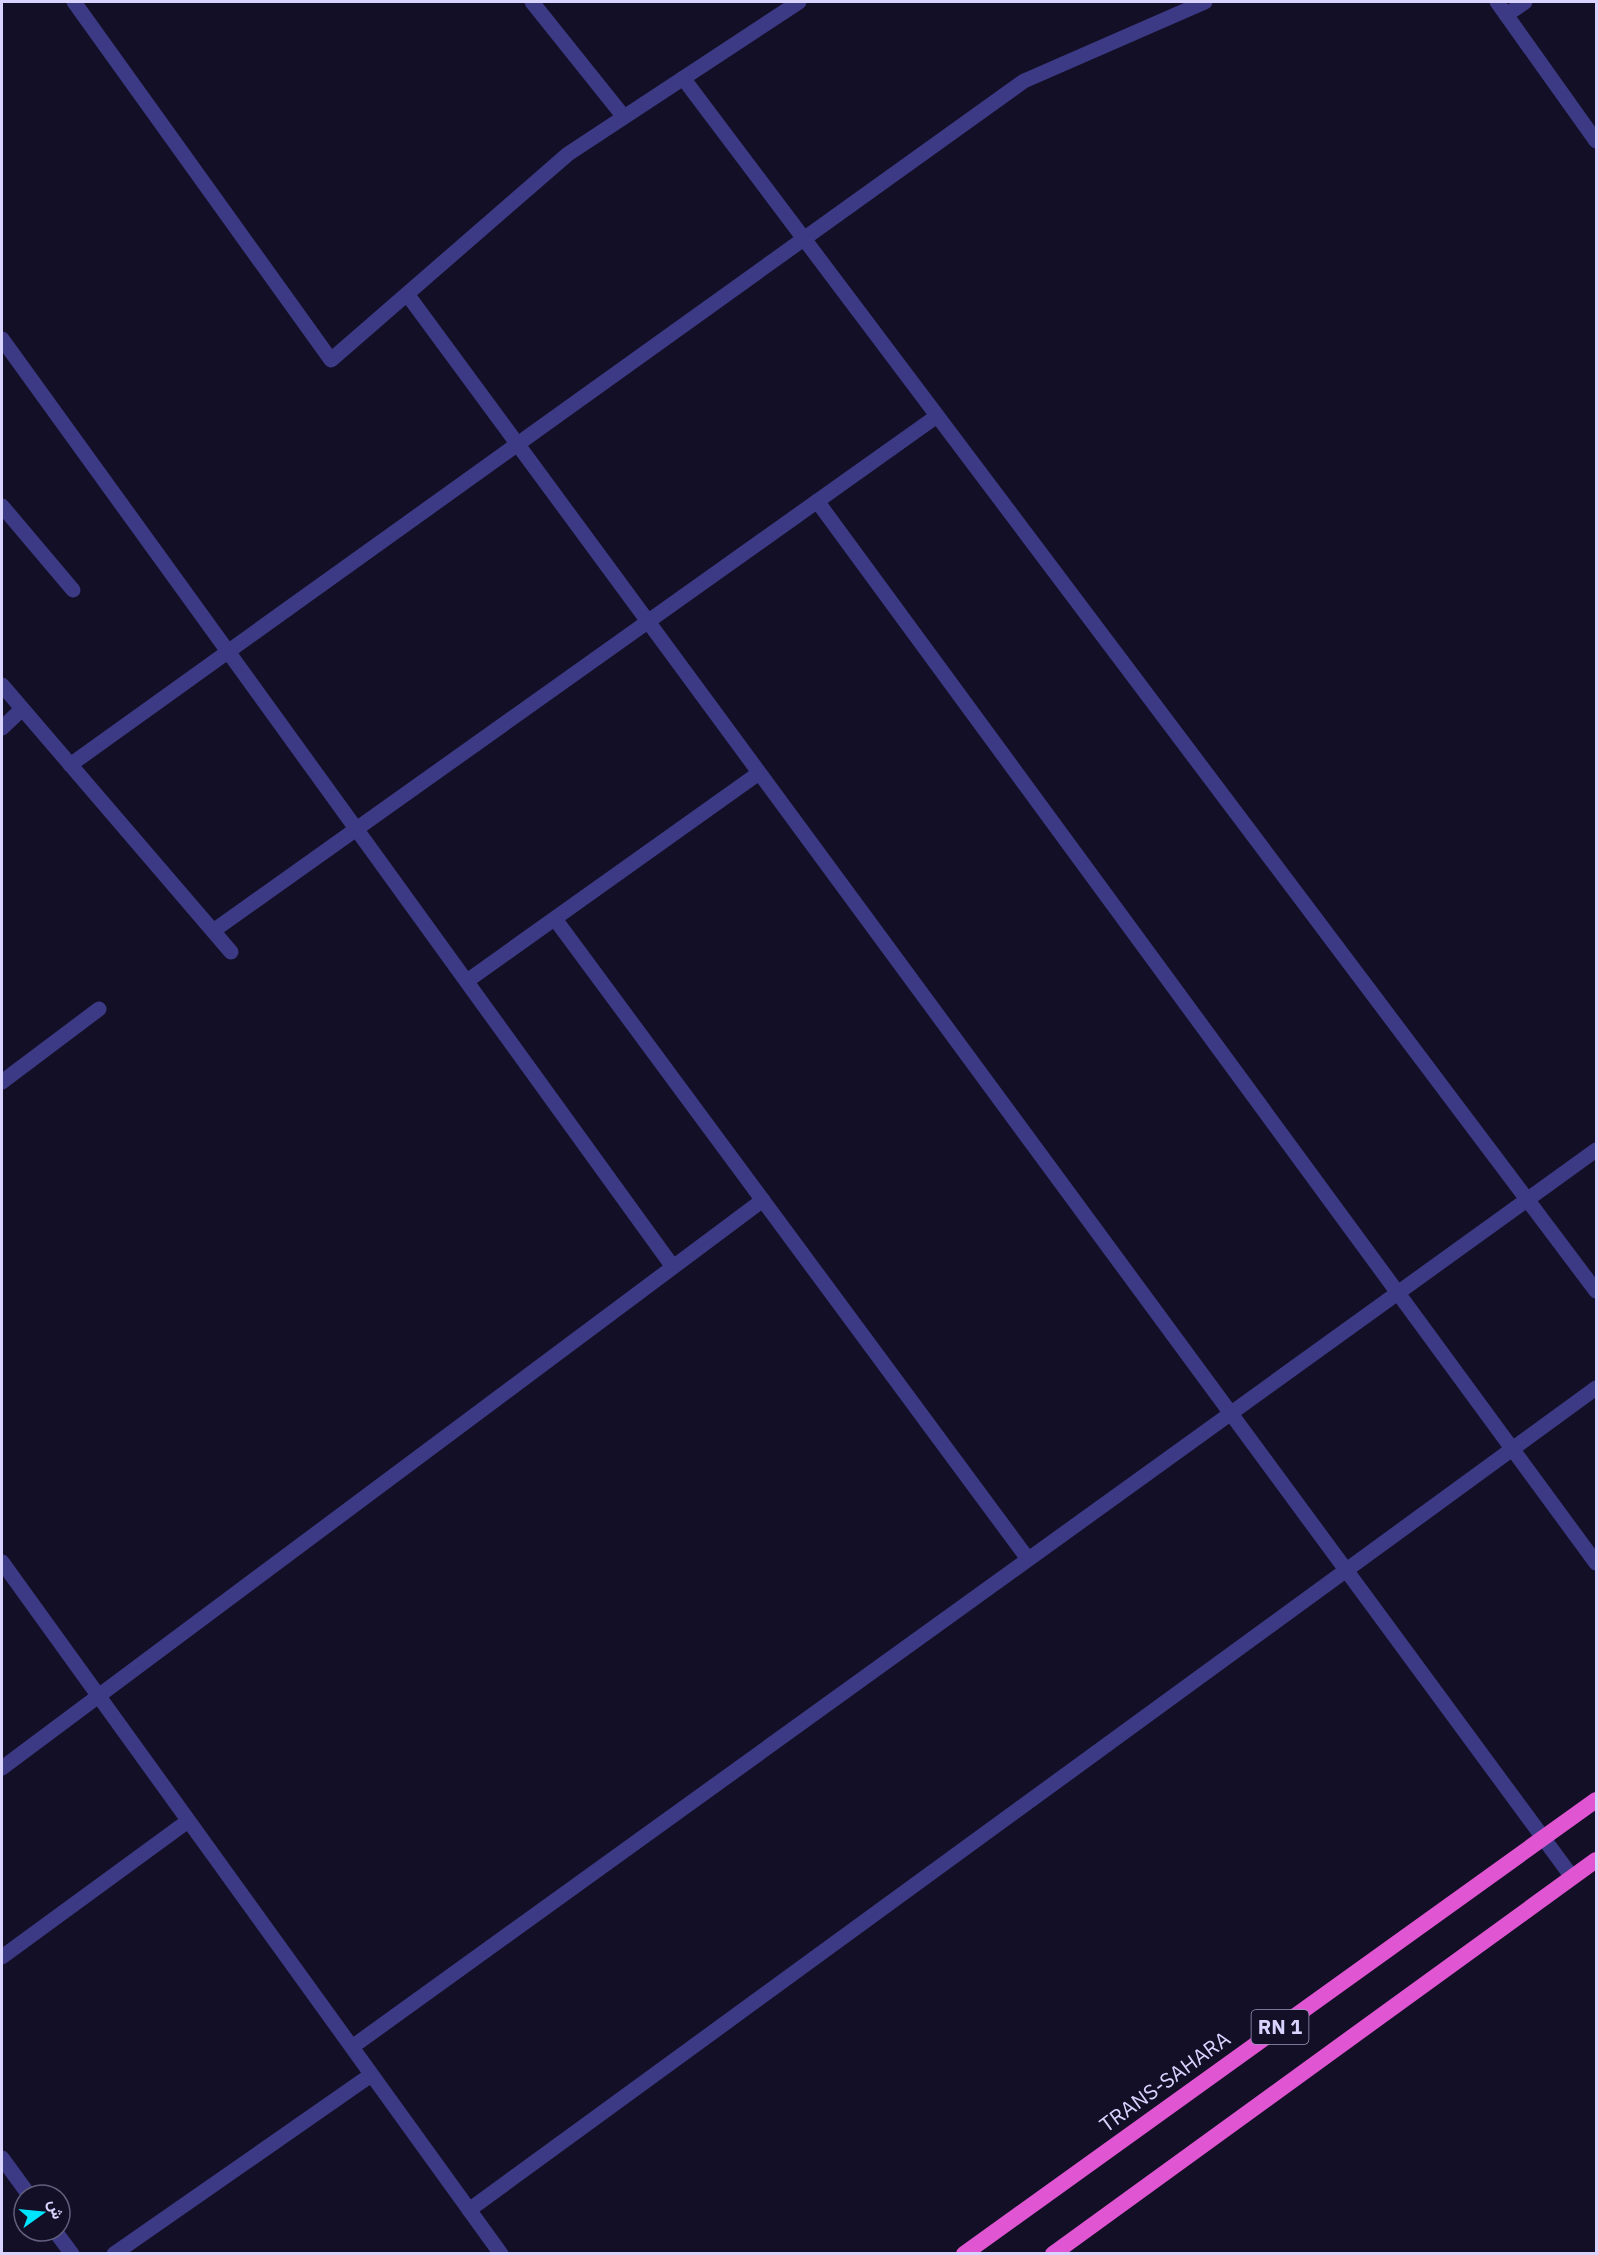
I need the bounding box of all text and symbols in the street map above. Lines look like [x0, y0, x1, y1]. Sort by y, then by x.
road number: RN 1 [1252, 2010, 1308, 2044]
street label: TRANS-SAHARA [1093, 2024, 1235, 2138]
north arrow [12, 2183, 72, 2243]
text: ش [44, 2197, 69, 2221]

